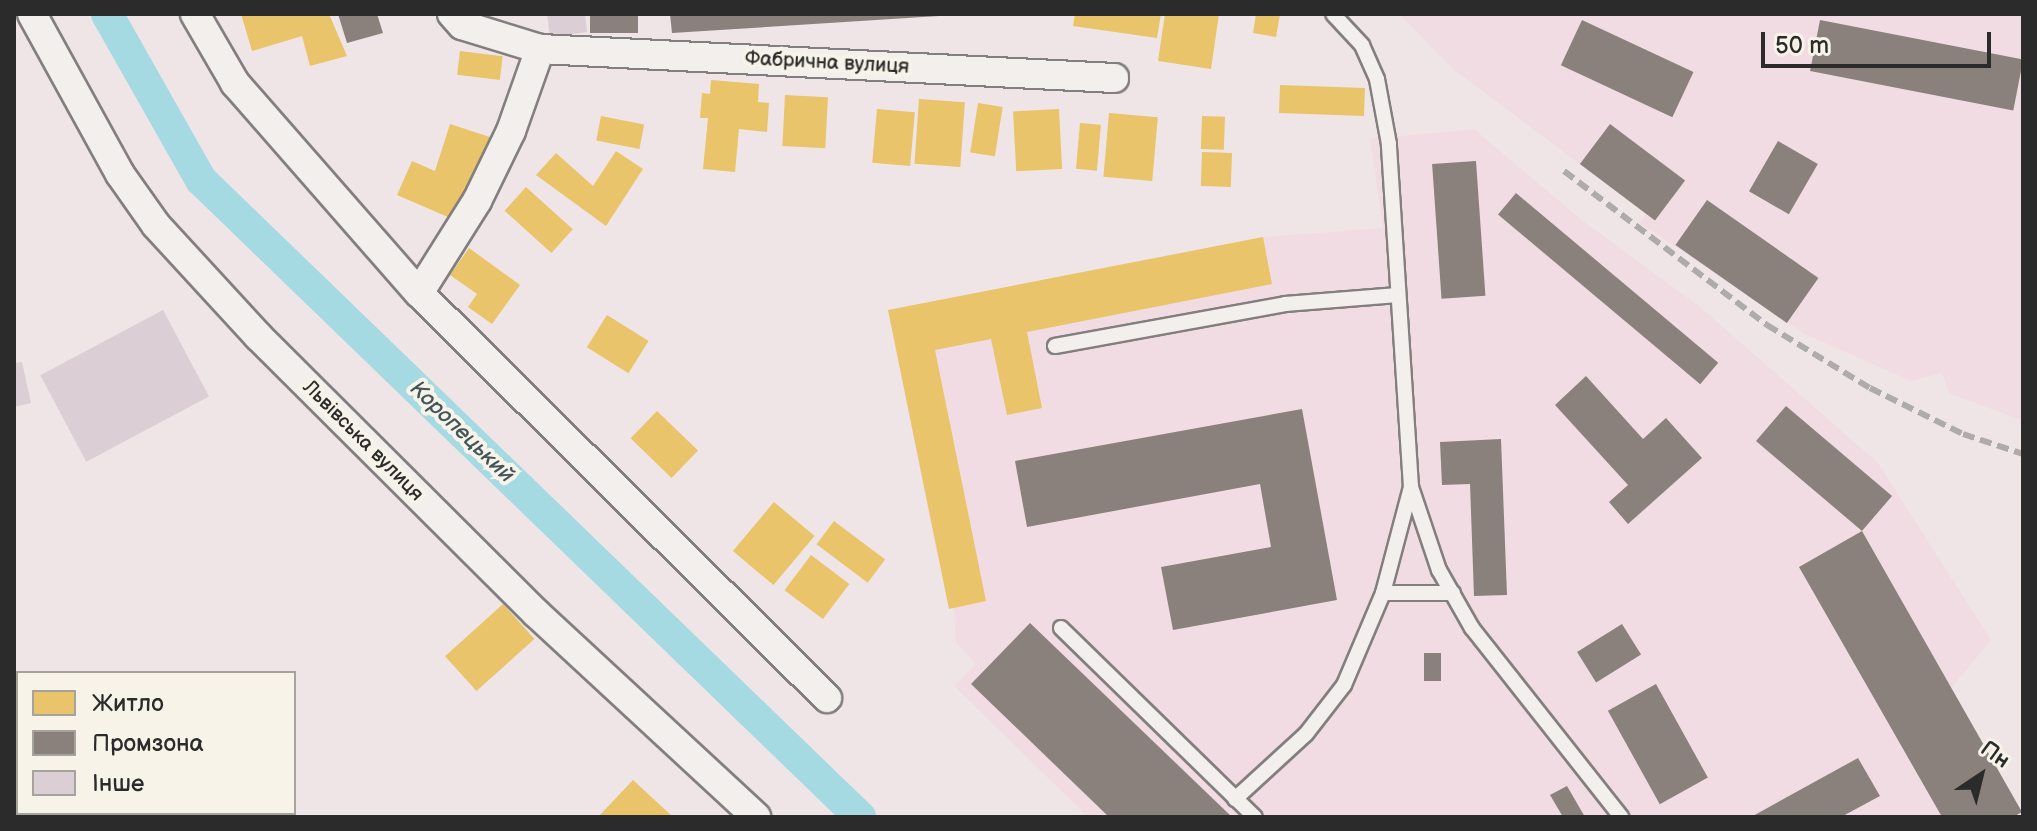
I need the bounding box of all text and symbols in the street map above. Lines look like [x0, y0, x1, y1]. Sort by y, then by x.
scale bar [1765, 16, 1995, 66]
text: 50 m [1775, 31, 1829, 60]
street label: Фабрична вулиця [744, 47, 910, 79]
street label: Львівська вулиця [298, 376, 428, 506]
water label: Коропецький [404, 376, 520, 488]
legend [16, 671, 296, 815]
text: Житло [92, 689, 164, 718]
text: Промзона [92, 729, 204, 758]
north arrow [1941, 735, 2021, 815]
text: Пн [1975, 735, 2015, 774]
text: Інше [92, 769, 144, 798]

